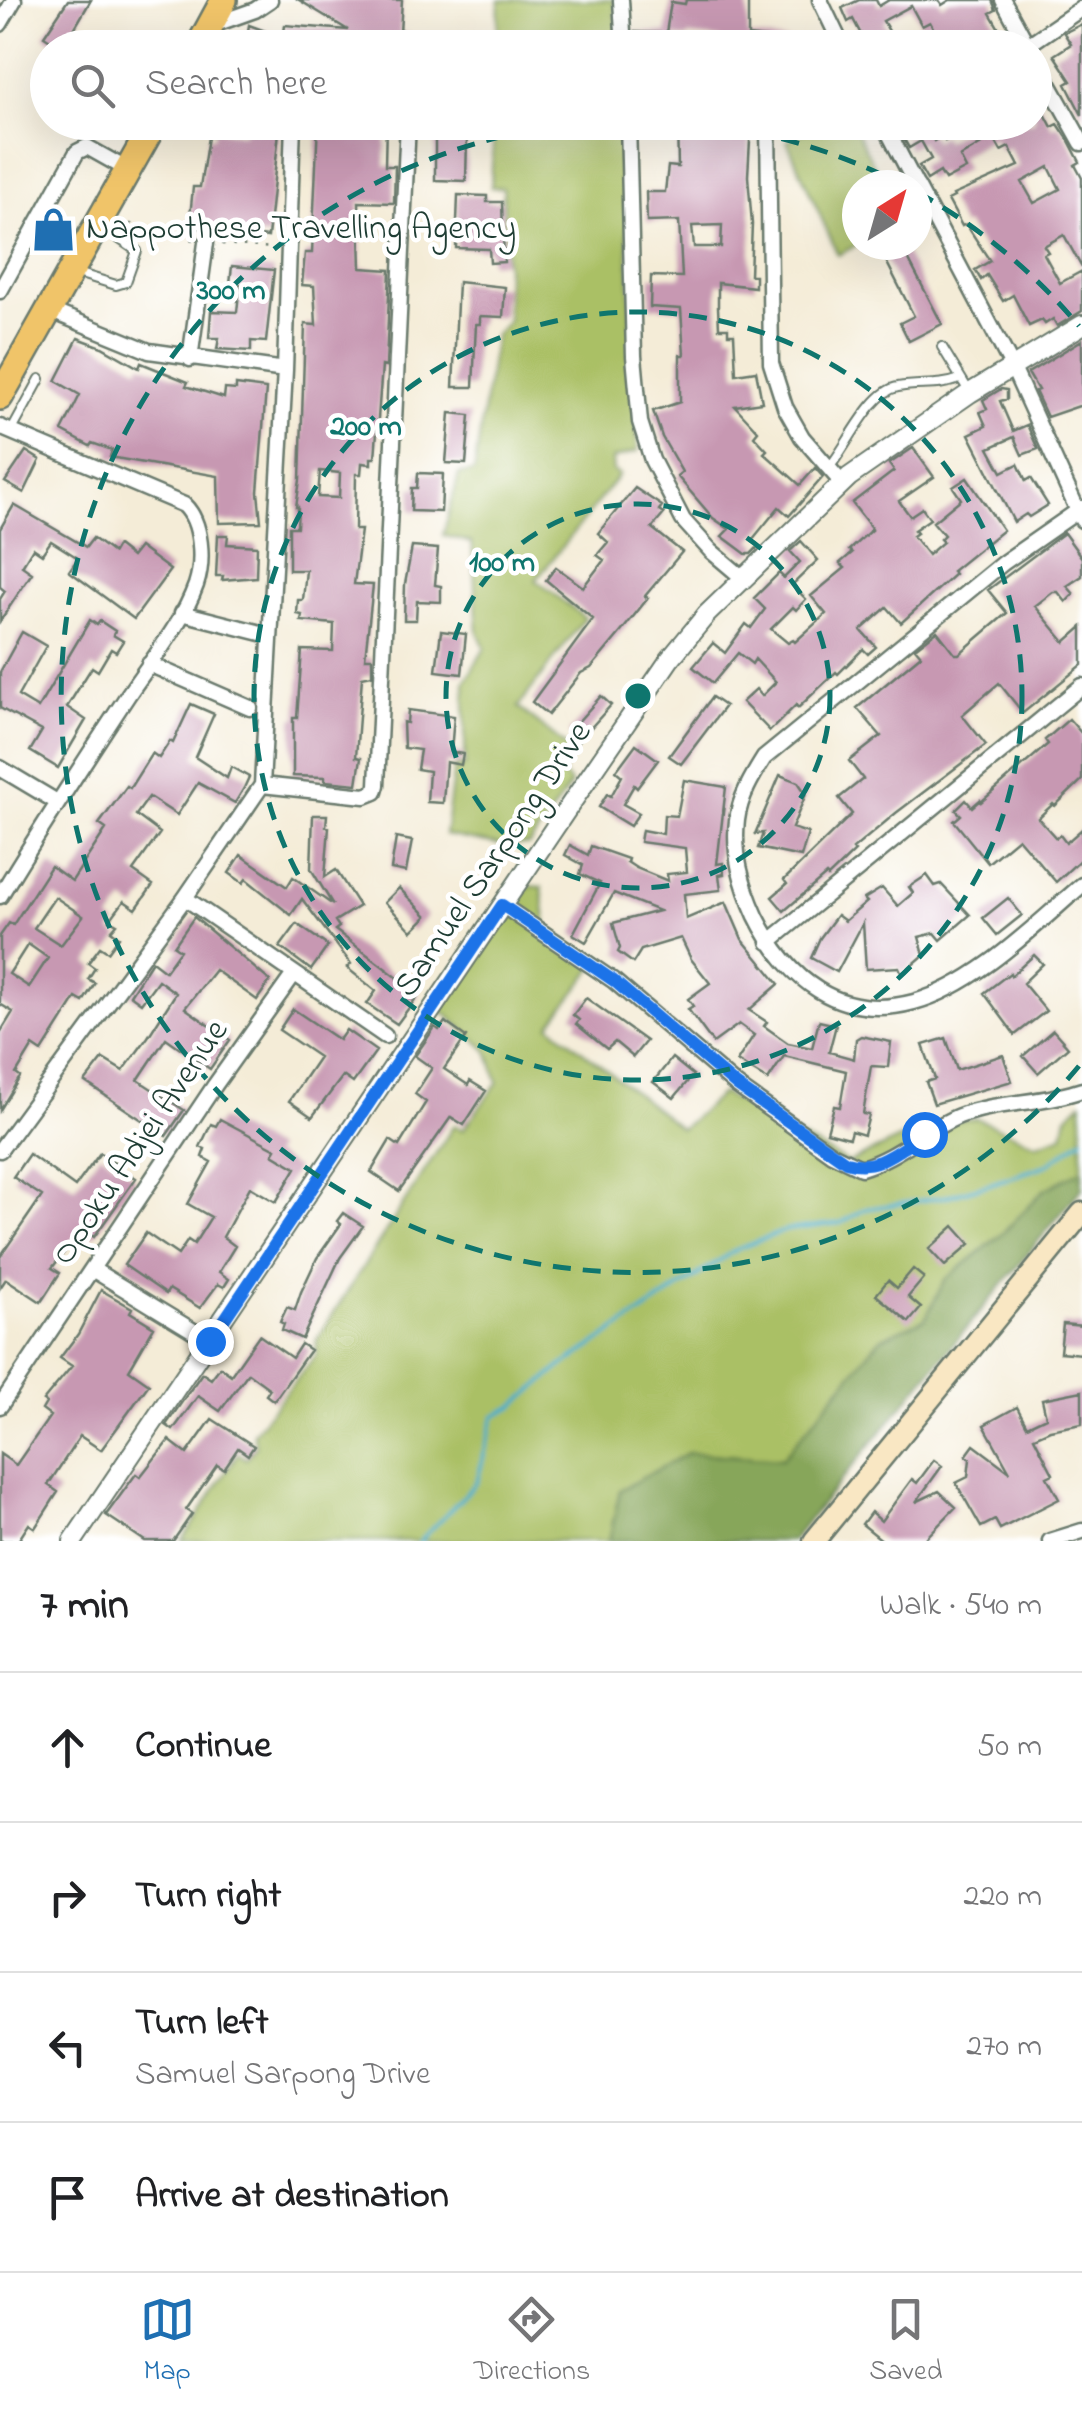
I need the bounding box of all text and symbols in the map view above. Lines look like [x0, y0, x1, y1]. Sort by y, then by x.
search box [30, 30, 1052, 140]
text: Search here [145, 57, 327, 113]
icon: search [65, 58, 120, 113]
north arrow [842, 170, 932, 260]
place label: Nappothese Travelling Agency [86, 204, 516, 255]
shop icon: Nappothese Travelling Agency [29, 205, 77, 253]
text: 300 m [195, 270, 266, 314]
text: 200 m [329, 406, 402, 450]
text: 100 m [469, 542, 535, 586]
centre of rings [620, 678, 656, 714]
street label: Samuel Sarpong Drive [383, 712, 606, 1008]
street label: Opoku Adjei Avenue [40, 1010, 243, 1276]
route start [902, 1112, 948, 1158]
route end [188, 1319, 234, 1365]
text: 7 min [40, 1576, 129, 1637]
text: Walk · 540 m [880, 1583, 1042, 1630]
text: Continue [135, 1719, 271, 1775]
icon: ahead [40, 1720, 95, 1775]
text: 50 m [977, 1724, 1042, 1771]
text: Turn right [135, 1869, 281, 1925]
icon: right [40, 1870, 95, 1925]
text: 220 m [964, 1874, 1042, 1921]
text: Turn left [135, 1996, 268, 2052]
icon: left [40, 2020, 95, 2075]
text: 270 m [966, 2024, 1042, 2071]
text: Samuel Sarpong Drive [135, 2052, 430, 2099]
text: Arrive at destination [135, 2169, 449, 2225]
icon: arrive [40, 2170, 95, 2225]
tab: Map [140, 2292, 195, 2393]
tab: Directions [474, 2292, 590, 2393]
tab: Saved [869, 2292, 942, 2393]

